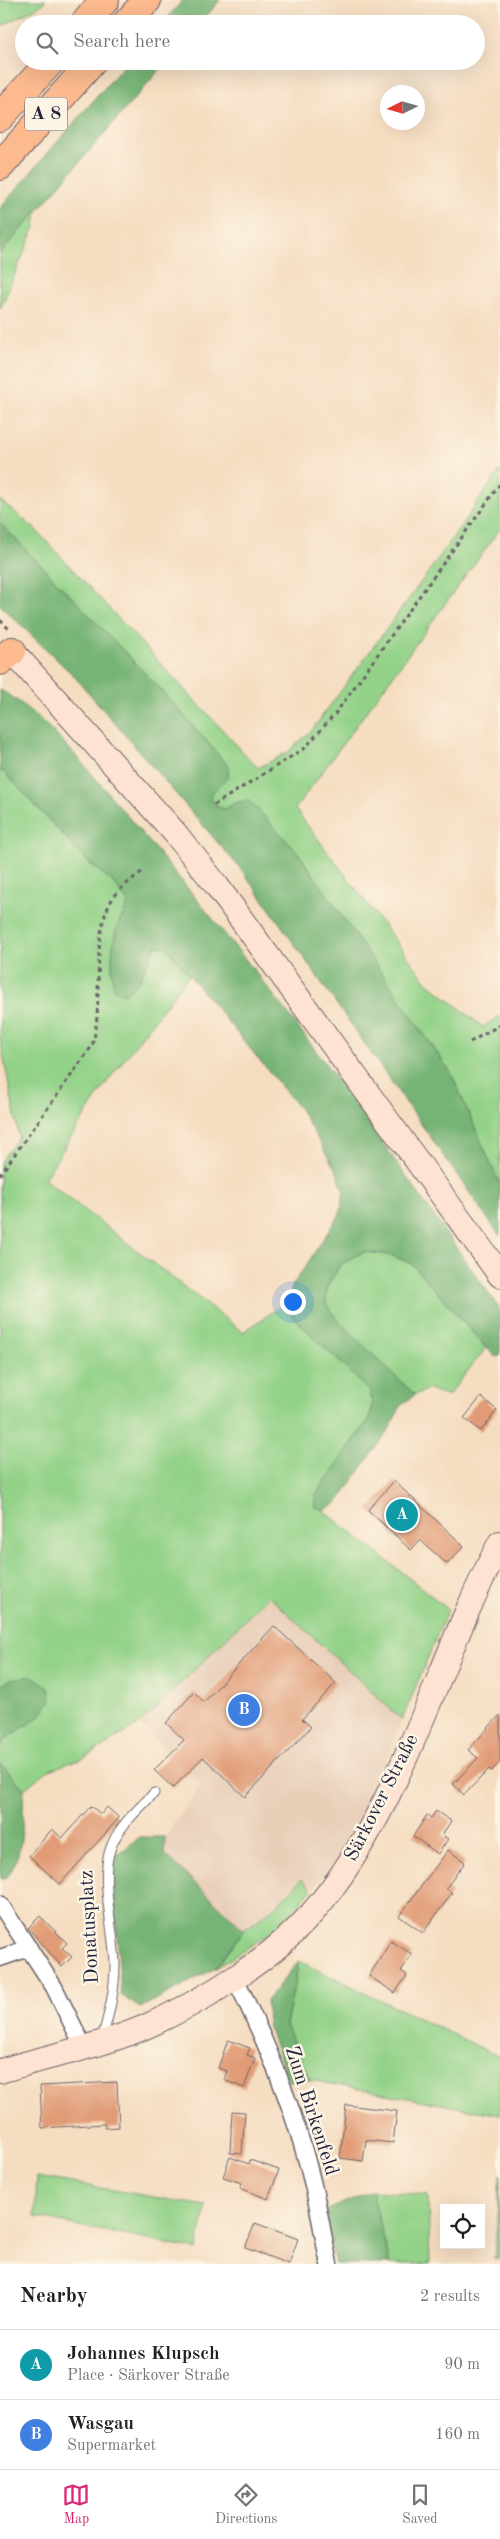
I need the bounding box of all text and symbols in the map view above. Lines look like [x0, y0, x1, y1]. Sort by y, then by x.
search box [15, 15, 485, 70]
icon: search [33, 29, 61, 57]
text: Search here [73, 33, 170, 52]
north arrow [380, 85, 425, 130]
road number: A 8 [25, 98, 67, 130]
your location [280, 1289, 306, 1315]
pin: A [386, 1496, 418, 1534]
pin: B [228, 1691, 260, 1729]
street label: Särkover Straße [341, 1731, 423, 1865]
street label: Donatusplatz [77, 1870, 103, 1984]
street label: Zum Birkenfeld [281, 2044, 341, 2178]
map controls [440, 2204, 485, 2249]
button: locate [440, 2204, 485, 2249]
text: Nearby [20, 2286, 88, 2307]
text: 2 results [420, 2289, 480, 2305]
text: Johannes Klupsch [67, 2345, 220, 2364]
text: A [30, 2357, 42, 2373]
text: 90 m [444, 2357, 480, 2373]
text: Place · Särkover Straße [67, 2368, 230, 2384]
text: Wasgau [67, 2415, 134, 2434]
text: B [30, 2427, 42, 2443]
text: 160 m [435, 2427, 480, 2443]
text: Supermarket [67, 2438, 156, 2454]
tab: Map [62, 2481, 90, 2528]
tab: Directions [215, 2481, 277, 2528]
tab: Saved [402, 2481, 438, 2528]

